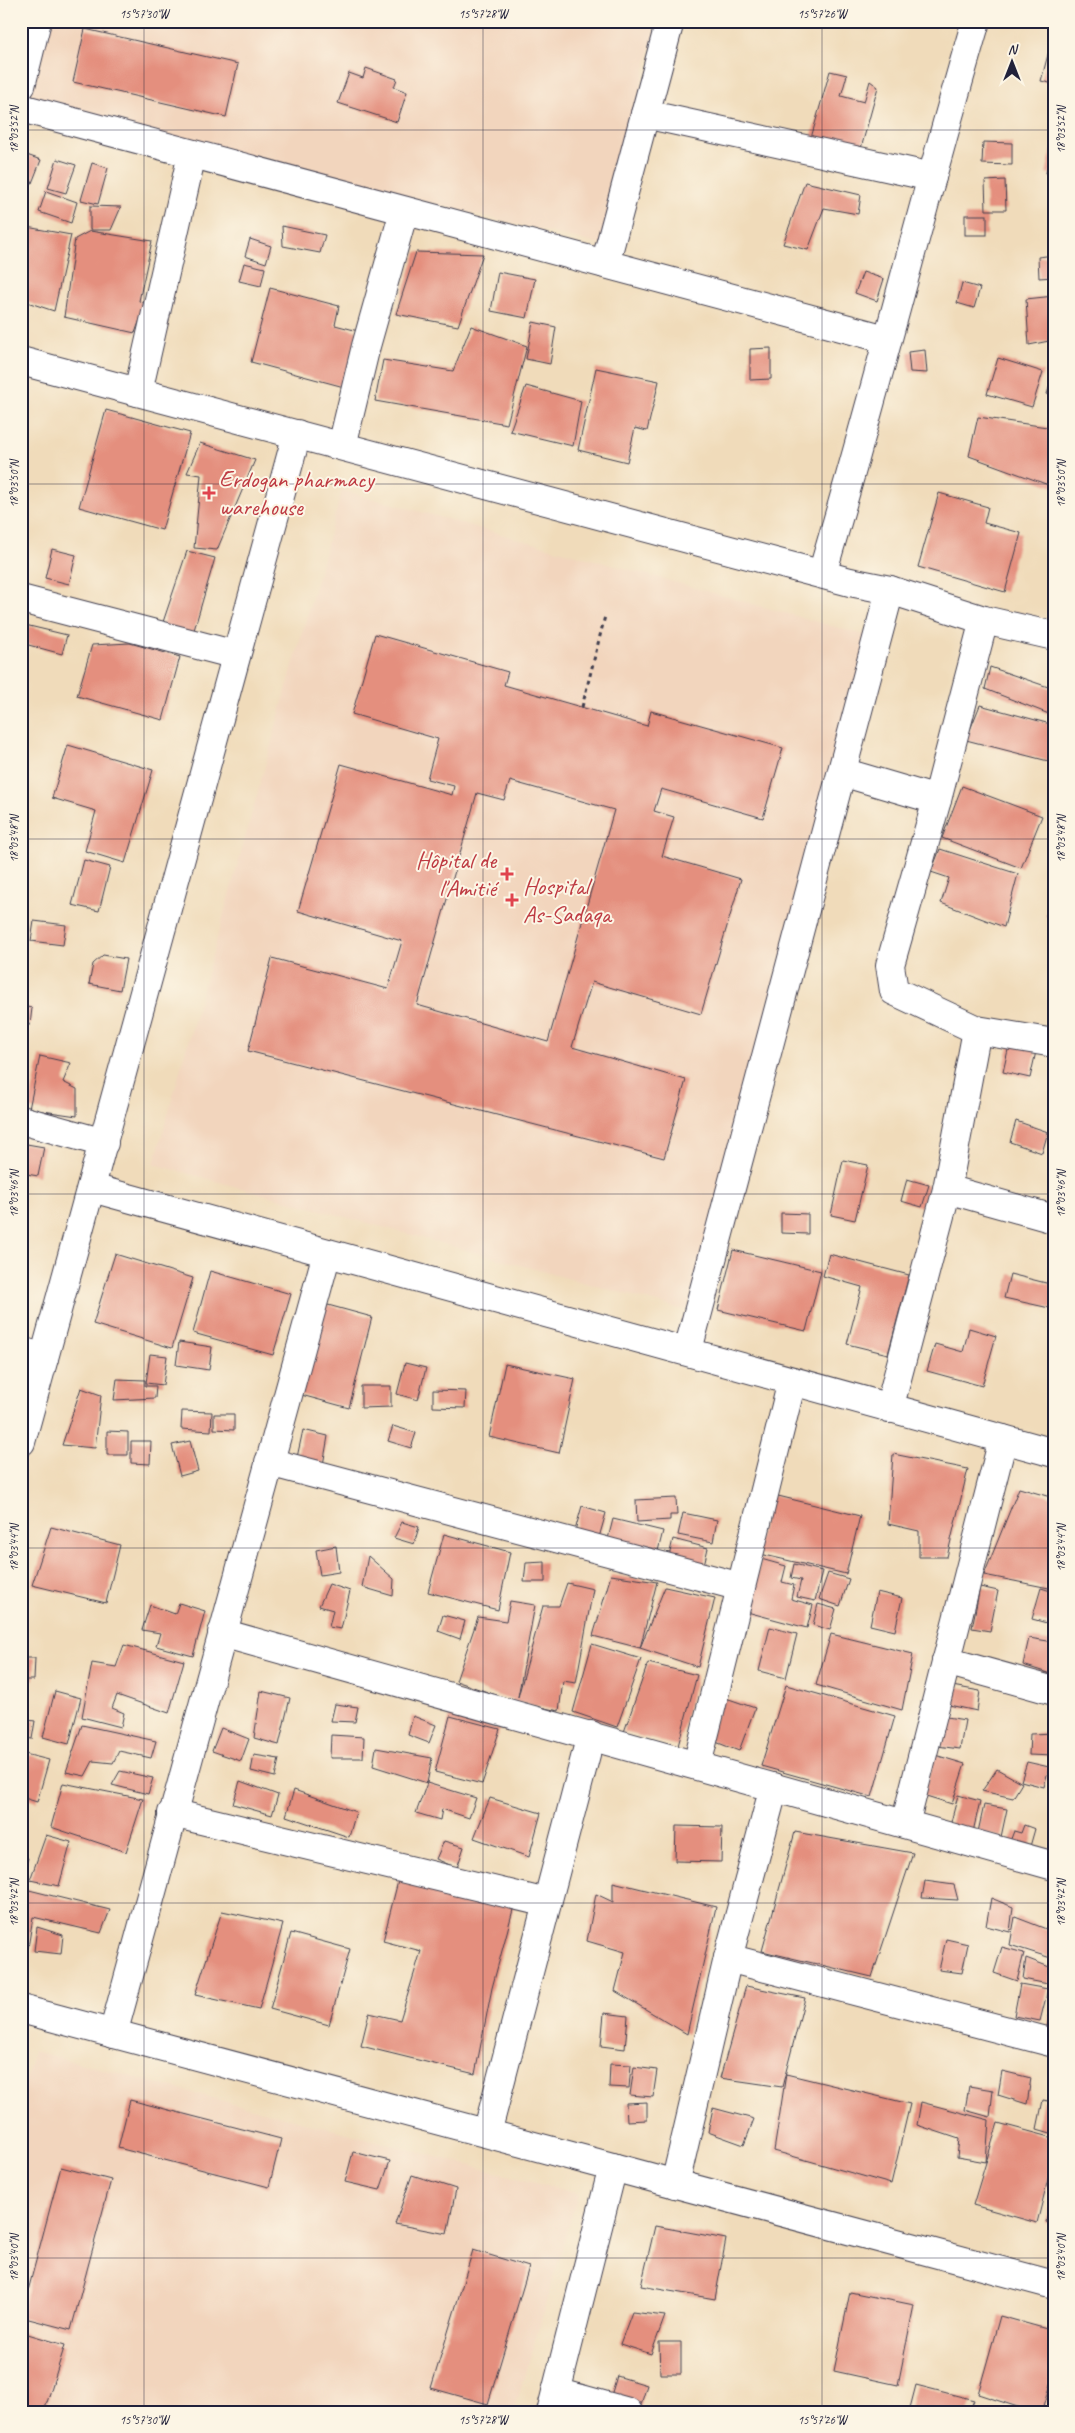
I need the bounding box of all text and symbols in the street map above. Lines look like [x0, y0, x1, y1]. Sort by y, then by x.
text: 15°57'30"W [120, 6, 171, 22]
text: 15°57'28"W [459, 6, 510, 22]
text: 15°57'26"W [798, 6, 849, 22]
north arrow [988, 38, 1038, 88]
text: N [1008, 41, 1019, 58]
text: 18°03'52"N [6, 105, 22, 154]
text: 18°03'52"N [1053, 105, 1069, 154]
text: 18°03'50"N [6, 459, 22, 508]
text: 18°03'50"N [1053, 459, 1069, 508]
place label: Erdogan pharmacy warehouse [219, 464, 376, 522]
marker: Erdogan pharmacy warehouse [203, 487, 215, 499]
text: 18°03'48"N [6, 814, 22, 863]
text: 18°03'48"N [1053, 814, 1069, 863]
place label: Hôpital de l'Amitié [416, 845, 500, 903]
marker: Hôpital de l'Amitié [500, 867, 514, 881]
place label: Hospital As-Sadaqa [523, 871, 613, 929]
marker: Hospital As-Sadaqa [505, 893, 519, 907]
text: 18°03'46"N [6, 1169, 22, 1218]
text: 18°03'46"N [1053, 1169, 1069, 1218]
text: 18°03'44"N [6, 1523, 22, 1572]
text: 18°03'44"N [1053, 1523, 1069, 1572]
text: 18°03'42"N [6, 1878, 22, 1927]
text: 18°03'42"N [1053, 1878, 1069, 1927]
text: 18°03'40"N [6, 2233, 22, 2282]
text: 18°03'40"N [1053, 2233, 1069, 2282]
text: 15°57'30"W [120, 2412, 171, 2428]
text: 15°57'28"W [459, 2412, 510, 2428]
text: 15°57'26"W [798, 2412, 849, 2428]

